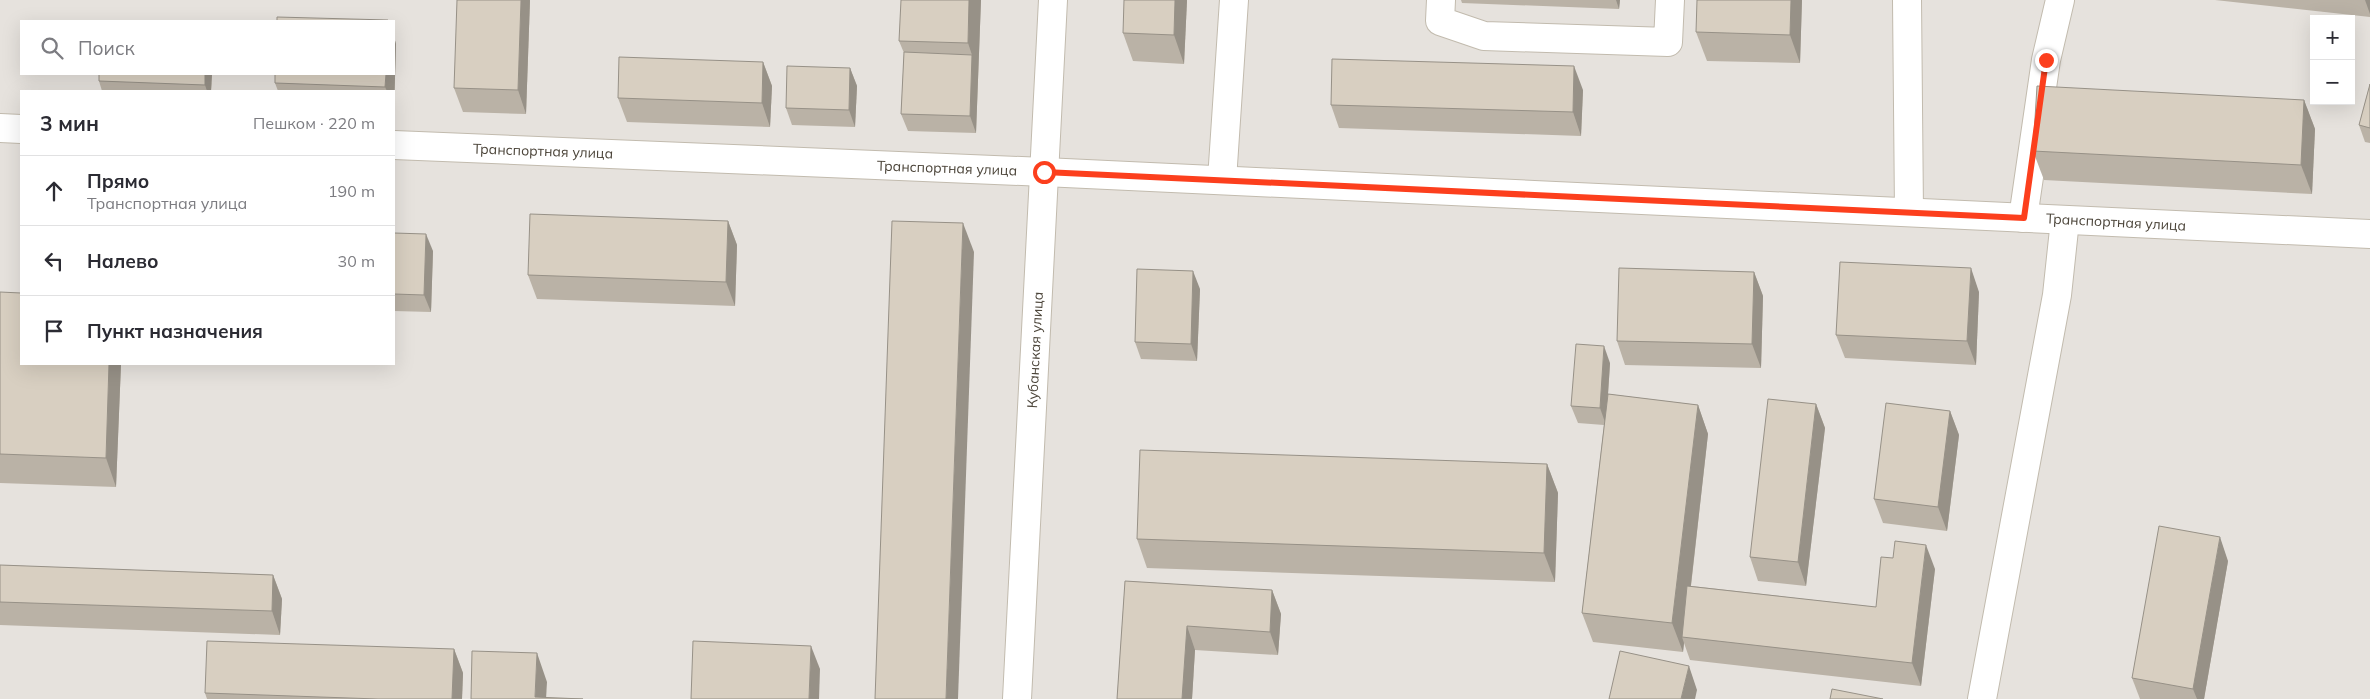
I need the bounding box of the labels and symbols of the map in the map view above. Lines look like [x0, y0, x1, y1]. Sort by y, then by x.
route end [2035, 49, 2058, 72]
street label: Транспортная улица [473, 140, 613, 162]
street label: Транспортная улица [877, 157, 1017, 179]
route start [1033, 161, 1056, 184]
street label: Транспортная улица [2045, 209, 2187, 235]
street label: Кубанская улица [1023, 291, 1047, 409]

